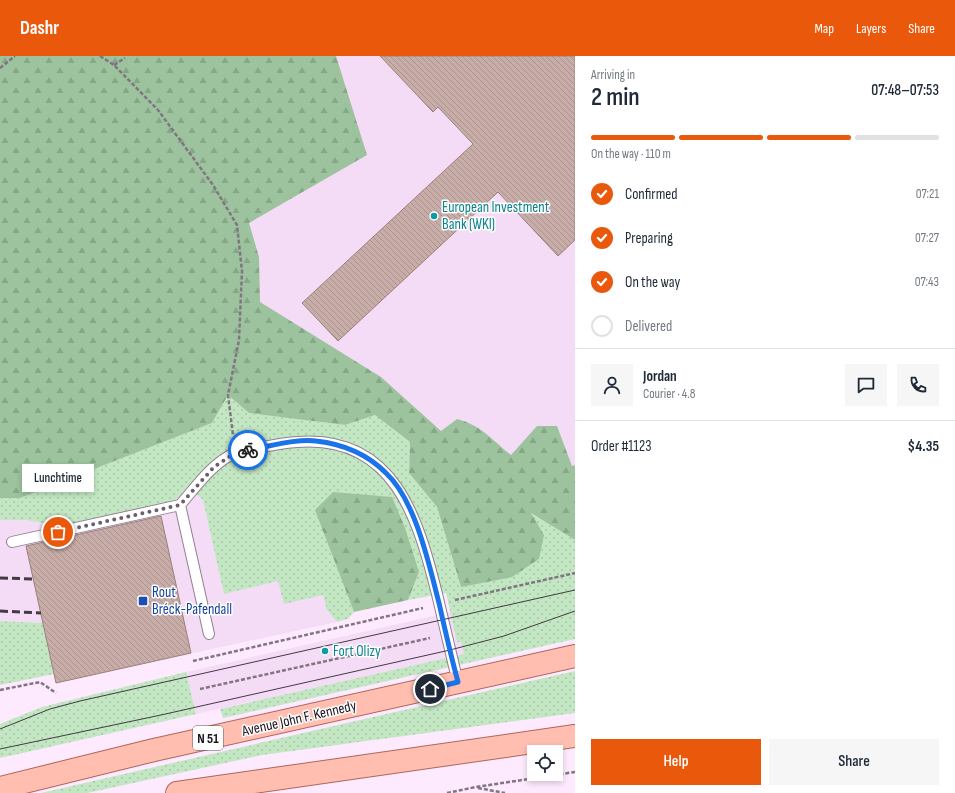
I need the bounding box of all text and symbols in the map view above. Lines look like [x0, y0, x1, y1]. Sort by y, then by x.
text: Dashr [20, 17, 59, 40]
text: Map [814, 20, 834, 37]
text: Layers [856, 20, 886, 37]
text: Share [908, 20, 935, 37]
text: Arriving in [591, 67, 635, 83]
text: 07:48–07:53 [871, 81, 939, 100]
text: 2 min [591, 82, 640, 113]
text: On the way · 110 m [591, 146, 671, 162]
icon: check [591, 183, 613, 205]
text: Confirmed [625, 185, 678, 204]
text: 07:21 [916, 186, 939, 202]
place label: European Investment Bank (WKI) [442, 198, 550, 234]
marker: European Investment Bank (WKI) [429, 211, 439, 221]
icon: check [591, 227, 613, 249]
text: Preparing [625, 229, 673, 248]
text: 07:27 [915, 230, 939, 246]
icon: check [591, 271, 613, 293]
text: On the way [625, 273, 680, 292]
text: 07:43 [915, 274, 939, 290]
text: Delivered [625, 317, 672, 336]
button: person [591, 364, 633, 406]
button: chat [845, 364, 887, 406]
button: phone [897, 364, 939, 406]
text: Jordan [643, 367, 677, 386]
text: Courier · 4.8 [643, 386, 695, 402]
courier [228, 430, 268, 470]
text: Order #1123 [591, 437, 651, 456]
text: $4.35 [908, 437, 939, 456]
icon: bike [237, 439, 259, 461]
callout: Lunchtime [22, 464, 94, 492]
text: Lunchtime [34, 470, 82, 486]
pin [41, 515, 75, 549]
icon: bag [47, 521, 69, 543]
place label: Rout Bréck-Pafendall [152, 583, 232, 619]
marker: Rout Bréck-Pafendall [137, 595, 149, 607]
place label: Fort Olizy [333, 642, 381, 661]
marker: Fort Olizy [320, 646, 330, 656]
pin [413, 672, 447, 706]
icon: home [419, 678, 441, 700]
street label: Avenue John F. Kennedy [239, 696, 358, 741]
road number: N 51 [193, 726, 223, 750]
button: Help [591, 739, 761, 785]
button: Share [769, 739, 939, 785]
map controls [527, 745, 563, 781]
button: locate [527, 745, 563, 781]

